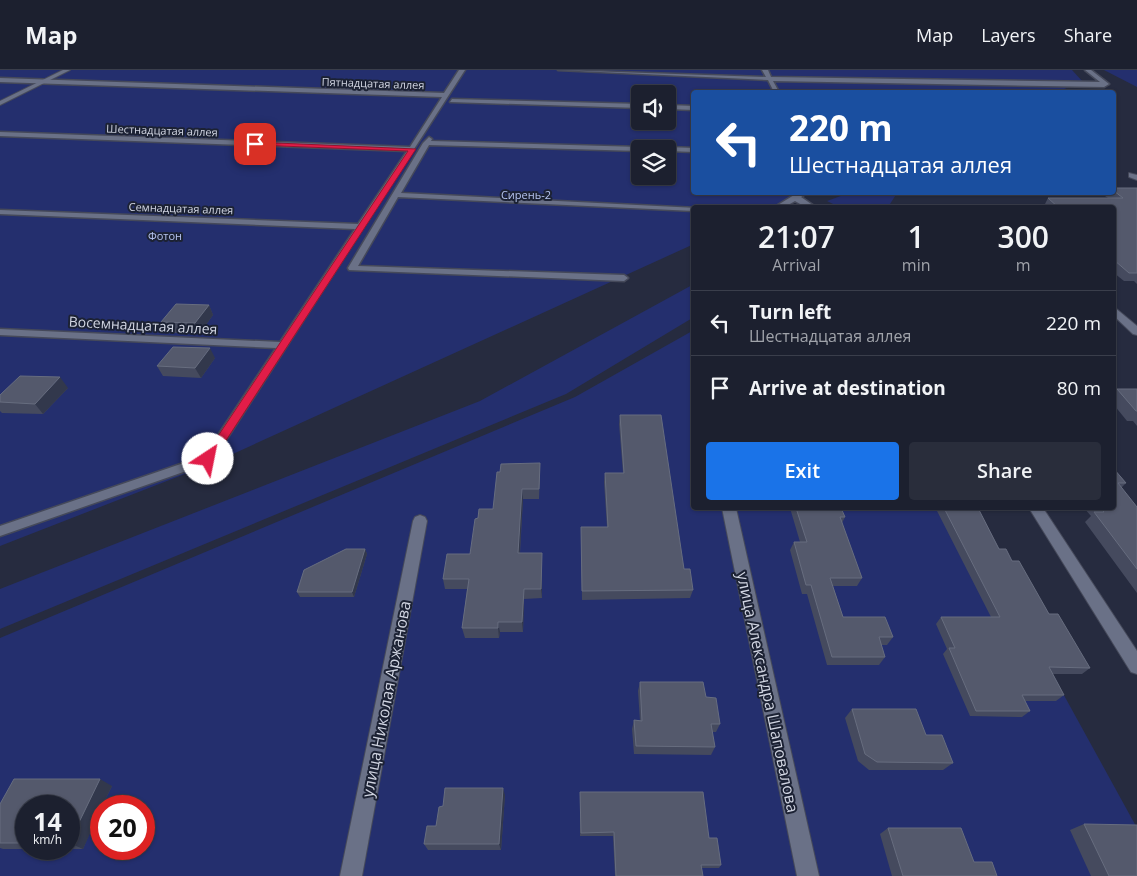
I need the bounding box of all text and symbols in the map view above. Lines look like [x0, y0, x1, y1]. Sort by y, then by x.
text: Map [25, 18, 77, 51]
text: Map [916, 23, 953, 47]
text: Layers [981, 23, 1036, 47]
text: Share [1064, 23, 1112, 47]
street label: Пятнадцатая аллея [321, 74, 425, 92]
map controls [631, 85, 676, 185]
button: sound [631, 85, 676, 130]
text: 220 m [789, 104, 893, 151]
icon: left [706, 110, 771, 175]
street label: Шестнадцатая аллея [106, 121, 218, 139]
pin [234, 123, 276, 165]
icon: arrive [241, 130, 269, 158]
button: layers [631, 140, 676, 185]
text: Шестнадцатая аллея [789, 149, 1012, 179]
park label: Сирень-2 [501, 187, 551, 202]
street label: Семнадцатая аллея [128, 199, 234, 217]
text: 21:07 [758, 216, 835, 257]
text: 1 [908, 216, 925, 257]
text: 300 [998, 216, 1049, 257]
park label: Фотон [148, 228, 182, 243]
text: Arrival [772, 254, 821, 276]
text: min [902, 254, 931, 276]
text: m [1016, 254, 1031, 276]
text: Turn left [749, 299, 831, 325]
icon: left [706, 309, 734, 337]
text: 220 m [1046, 310, 1101, 336]
street label: Восемнадцатая аллея [68, 312, 218, 338]
text: Шестнадцатая аллея [749, 325, 911, 347]
icon: arrive [706, 374, 734, 402]
text: Arrive at destination [749, 375, 946, 401]
text: 80 m [1057, 375, 1101, 401]
position arrow [181, 432, 233, 484]
button: Exit [706, 442, 899, 500]
button: Share [909, 442, 1101, 500]
street label: улица Александра Шаповалова [732, 570, 804, 814]
street label: улица Николая Аржанова [356, 599, 416, 799]
speed limit sign: 20 [90, 795, 155, 860]
text: 14 [33, 804, 62, 838]
text: km/h [33, 831, 62, 848]

